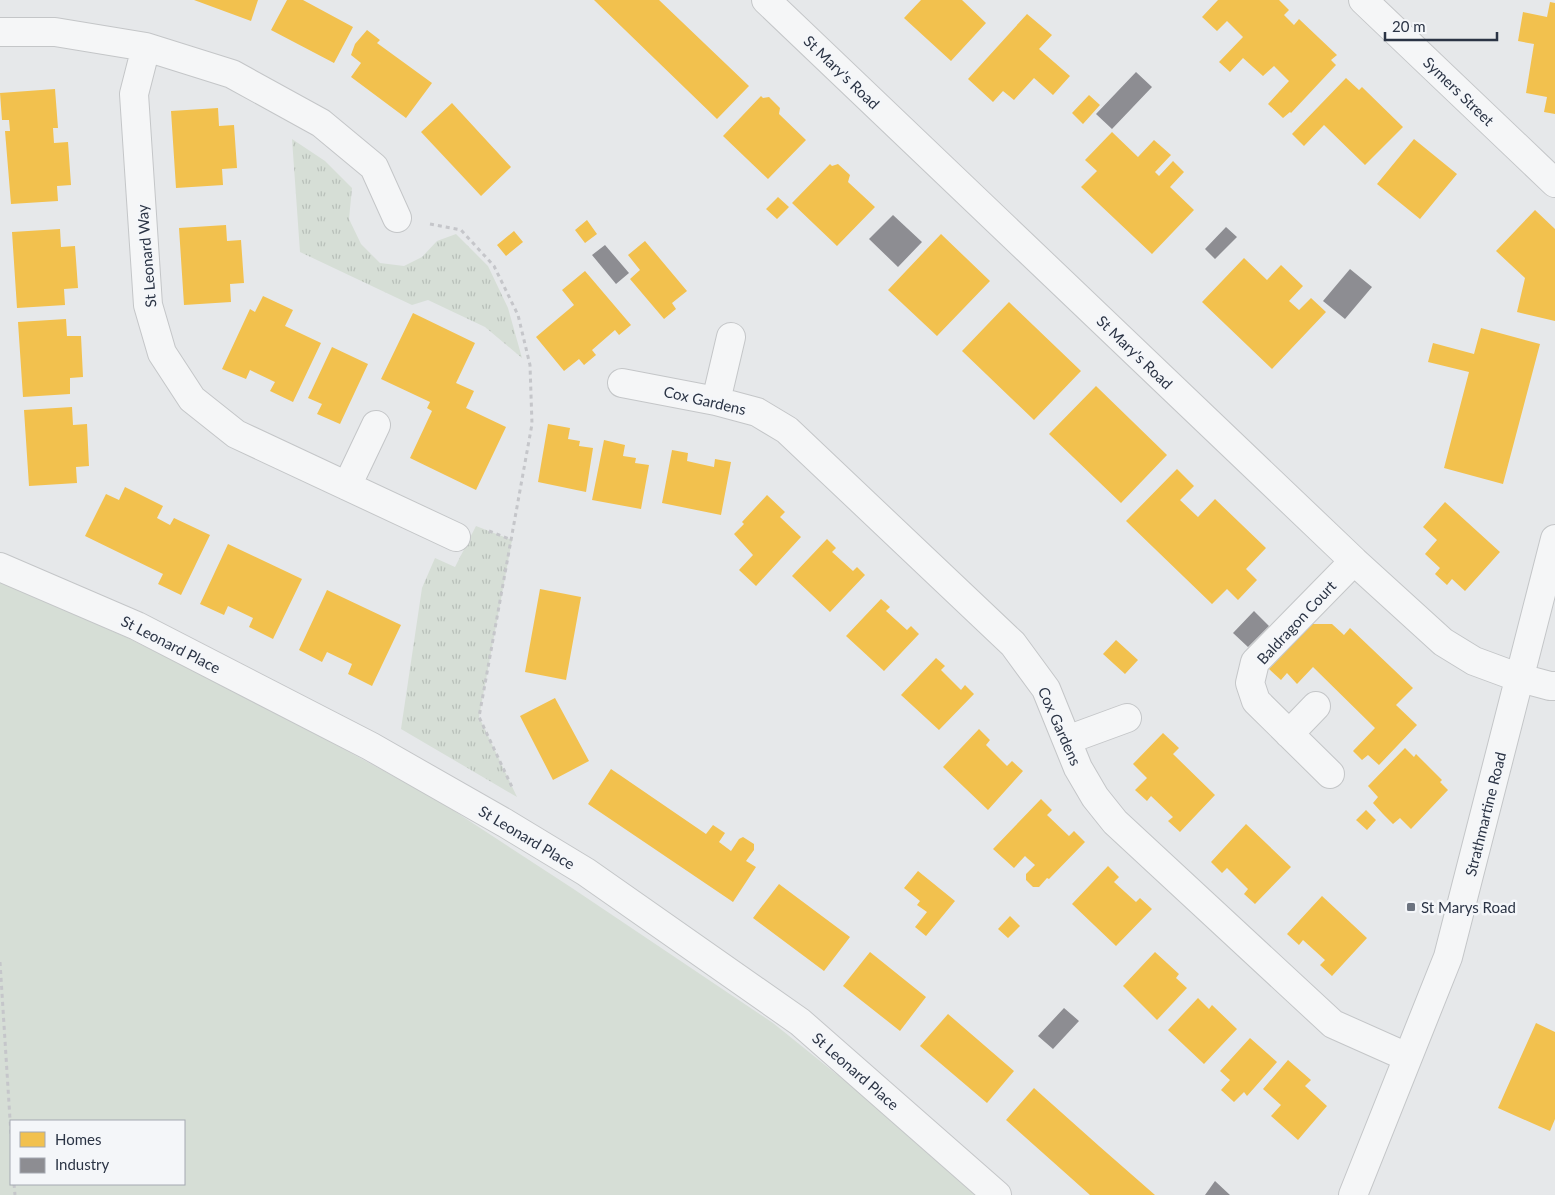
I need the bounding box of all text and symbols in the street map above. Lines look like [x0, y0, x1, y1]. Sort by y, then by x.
scale bar [1385, 10, 1498, 42]
text: 20 m [1392, 17, 1426, 35]
street label: St Mary's Road [801, 32, 883, 112]
street label: Symers Street [1420, 53, 1498, 130]
street label: St Leonard Way [133, 203, 159, 308]
street label: St Mary's Road [1094, 312, 1176, 392]
street label: Cox Gardens [662, 382, 748, 418]
street label: Baldragon Court [1253, 576, 1340, 668]
street label: St Leonard Place [118, 611, 224, 677]
street label: Cox Gardens [1035, 684, 1085, 768]
street label: Strathmartine Road [1461, 750, 1509, 878]
street label: St Leonard Place [476, 801, 578, 873]
place label: St Marys Road [1421, 898, 1516, 916]
marker: St Marys Road [1405, 901, 1417, 913]
street label: St Leonard Place [809, 1029, 903, 1114]
legend [10, 1120, 185, 1185]
text: Homes [55, 1130, 101, 1148]
text: Industry [55, 1155, 110, 1173]

